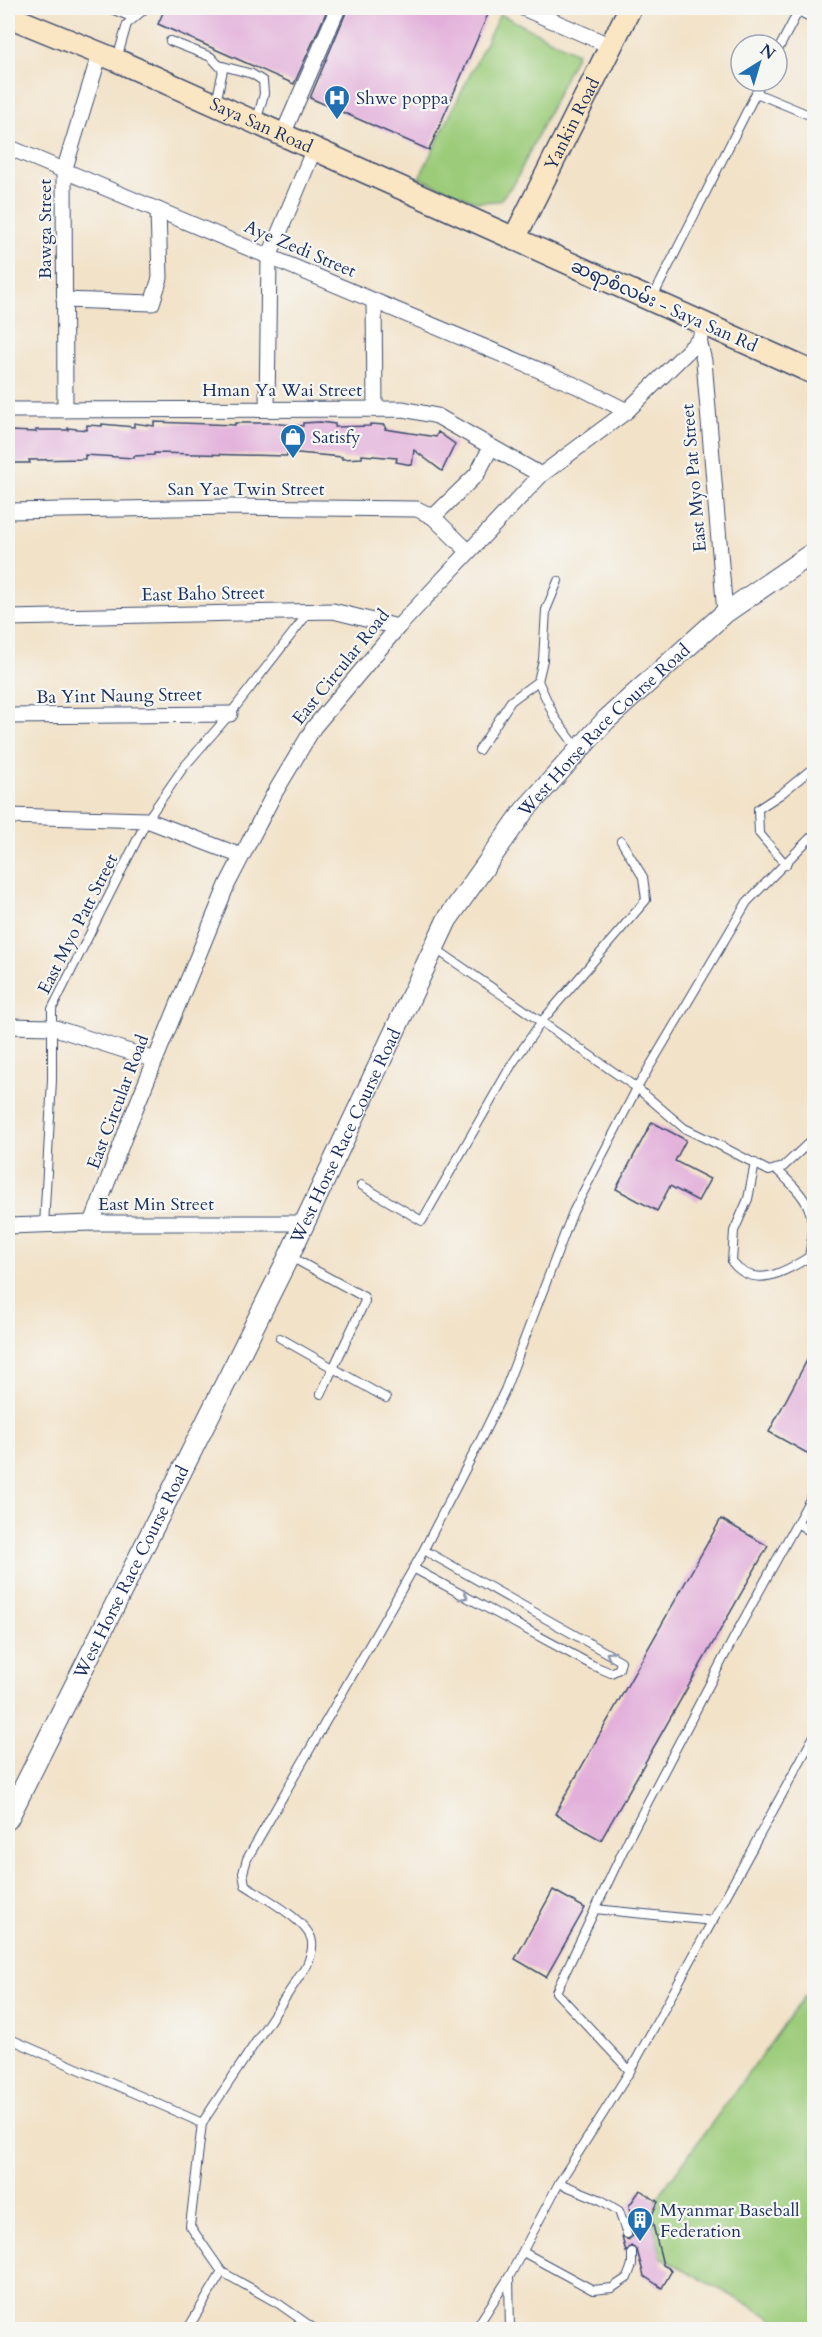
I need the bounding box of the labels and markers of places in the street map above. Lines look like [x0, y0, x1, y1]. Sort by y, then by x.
hospital icon: Shwe poppa [322, 83, 352, 121]
place label: Shwe poppa [356, 86, 449, 111]
shop icon: Satisfy [278, 422, 308, 460]
place label: Satisfy [312, 425, 361, 450]
place label: Myanmar Baseball Federation [660, 2198, 800, 2244]
building icon: Myanmar Baseball Federation [625, 2205, 655, 2243]

